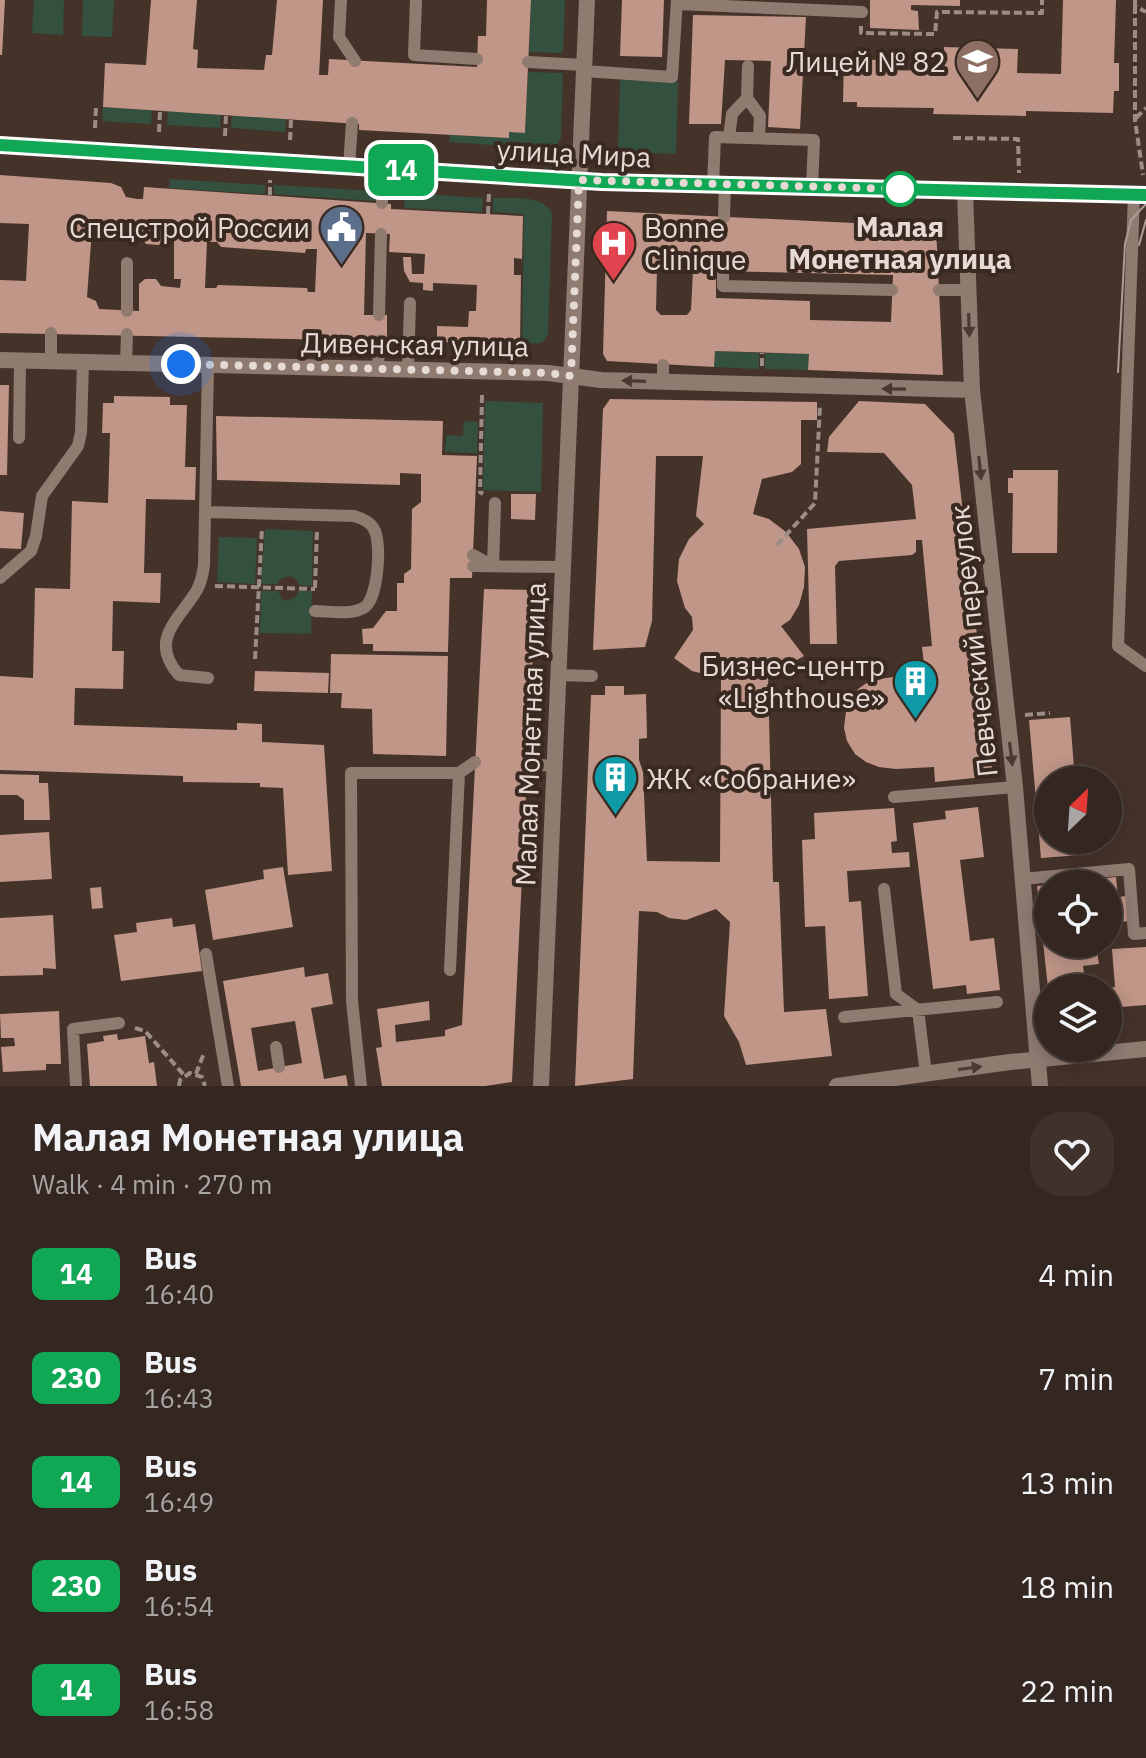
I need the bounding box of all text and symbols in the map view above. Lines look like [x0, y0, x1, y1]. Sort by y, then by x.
school or university icon: Лицей № 82 [953, 37, 1001, 100]
place label: Лицей № 82 [786, 43, 946, 80]
street label: улица Мира [496, 130, 652, 176]
line badge: 14 [365, 144, 437, 196]
text: 14 [384, 151, 418, 188]
marker: Малая Монетная улица [883, 172, 917, 206]
public building icon: Спецстрой России [317, 203, 365, 266]
place label: Малая Монетная улица [788, 208, 1012, 277]
place label: Спецстрой России [69, 209, 310, 246]
place label: Bonne Clinique [644, 209, 746, 278]
hospital icon: Bonne Clinique [589, 219, 637, 282]
one-way arrow [963, 313, 976, 338]
street label: Дивенская улица [301, 324, 529, 364]
your location [161, 344, 201, 384]
one-way arrow [621, 375, 646, 387]
one-way arrow [881, 382, 906, 395]
one-way arrow [974, 456, 987, 481]
street label: Певческий переулок [940, 503, 1006, 779]
street label: Малая Монетная улица [506, 581, 554, 887]
place label: Бизнес-центр «Lighthouse» [702, 647, 885, 716]
building icon: Бизнес-центр «Lighthouse» [892, 657, 940, 720]
one-way arrow [1005, 742, 1018, 767]
building icon: ЖК «Собрание» [591, 754, 639, 817]
place label: ЖК «Собрание» [646, 760, 856, 797]
north arrow [1034, 766, 1122, 854]
map controls [1034, 766, 1122, 1062]
button: locate [1034, 870, 1122, 958]
button: layers [1034, 974, 1122, 1062]
one-way arrow [958, 1061, 983, 1074]
text: Малая Монетная улица [32, 1112, 464, 1161]
button: heart [1030, 1112, 1114, 1196]
text: Walk · 4 min · 270 m [32, 1167, 272, 1201]
text: Bus [144, 1238, 197, 1277]
text: 14 [59, 1255, 93, 1292]
text: 4 min [1038, 1255, 1114, 1294]
text: 16:40 [144, 1277, 214, 1311]
text: Bus [144, 1342, 197, 1381]
text: 230 [51, 1359, 101, 1396]
text: 7 min [1038, 1359, 1114, 1398]
text: 16:43 [144, 1381, 214, 1415]
text: Bus [144, 1446, 197, 1485]
text: 14 [59, 1463, 93, 1500]
text: 13 min [1020, 1463, 1114, 1502]
text: 16:49 [144, 1485, 214, 1519]
text: Bus [144, 1550, 197, 1589]
text: 230 [51, 1567, 101, 1604]
text: 18 min [1020, 1567, 1114, 1606]
text: 16:54 [144, 1589, 214, 1623]
text: Bus [144, 1654, 197, 1693]
text: 14 [59, 1671, 93, 1708]
text: 22 min [1020, 1671, 1114, 1710]
text: 16:58 [144, 1693, 214, 1727]

